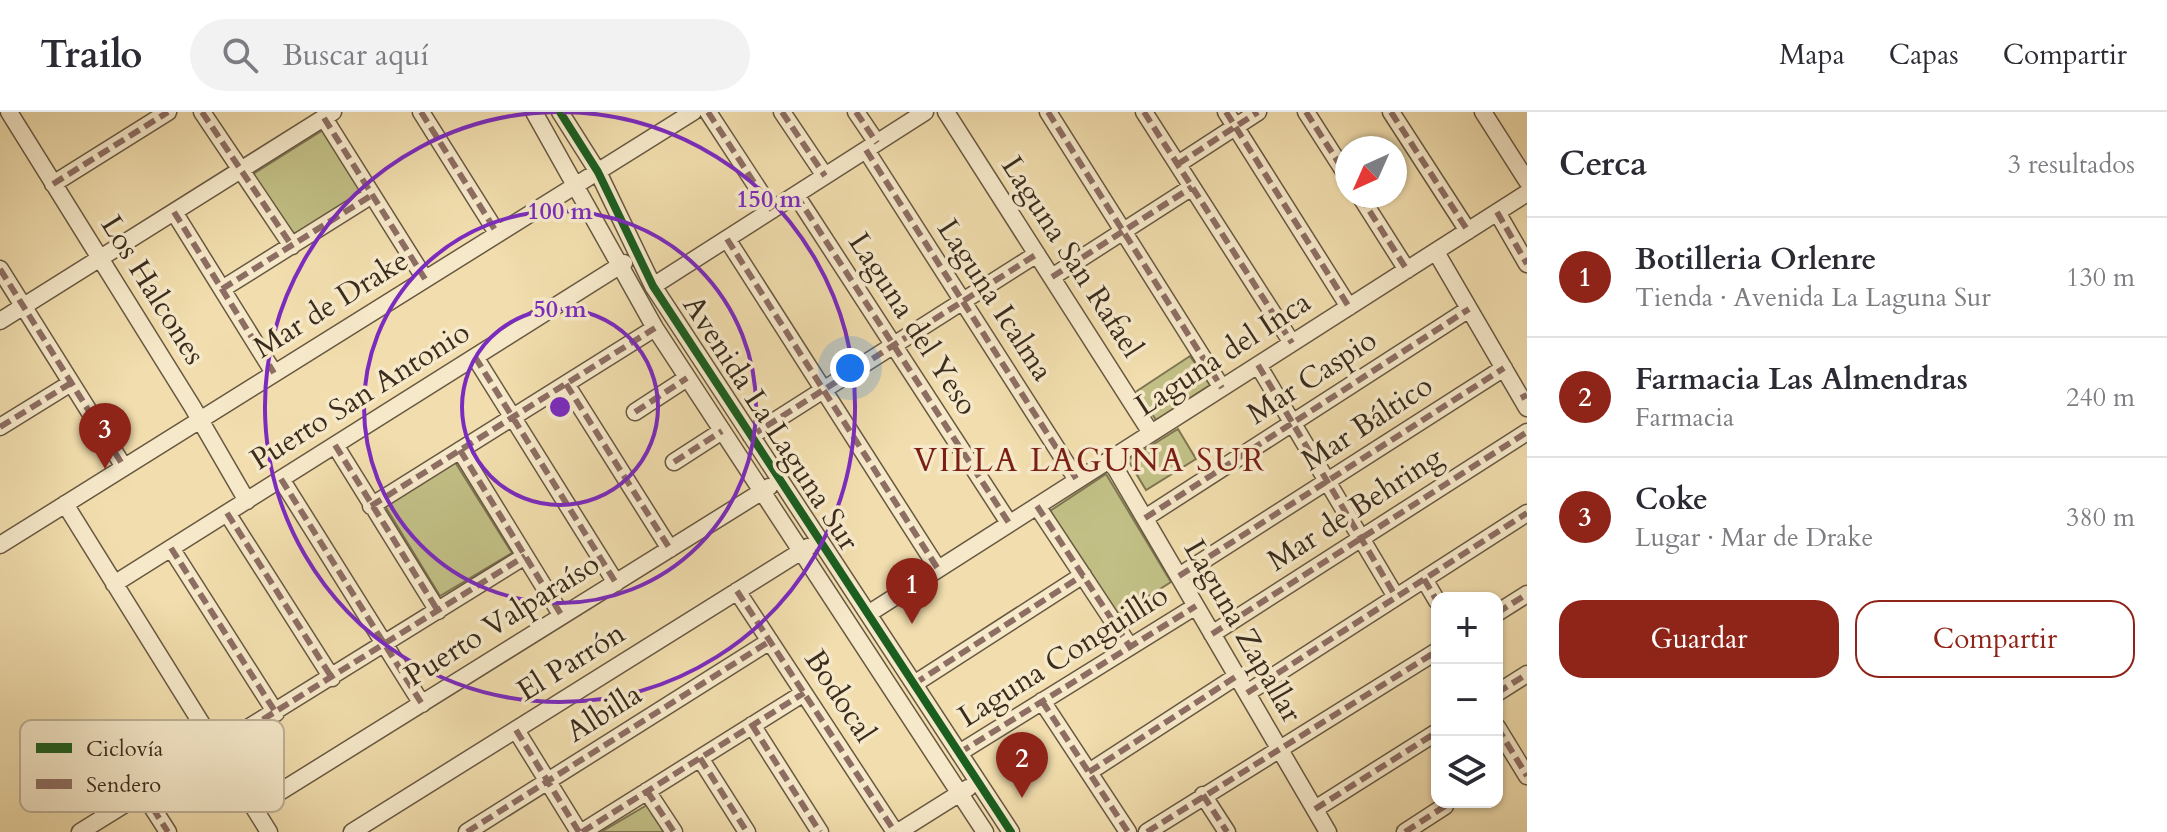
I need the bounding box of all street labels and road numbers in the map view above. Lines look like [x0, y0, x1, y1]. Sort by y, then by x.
street label: Laguna San Rafael [991, 148, 1153, 366]
street label: Los Halcones [91, 208, 215, 372]
street label: Laguna Icalma [927, 211, 1063, 389]
street label: Laguna del Yeso [839, 225, 987, 423]
street label: Mar de Drake [246, 240, 416, 368]
street label: Laguna del Inca [1127, 282, 1319, 426]
street label: Avenida La Laguna Sur [673, 287, 869, 559]
street label: Puerto San Antonio [243, 312, 477, 480]
street label: Mar Caspio [1239, 320, 1385, 434]
street label: Mar Báltico [1293, 365, 1441, 481]
street label: Mar de Behring [1259, 437, 1451, 581]
street label: Laguna Zapallar [1174, 532, 1312, 730]
street label: Puerto Valparaíso [397, 544, 607, 696]
street label: Laguna Conguillío [950, 575, 1176, 737]
street label: El Parrón [509, 613, 633, 711]
street label: Bodocal [795, 642, 885, 751]
street label: Albilla [558, 674, 650, 752]

